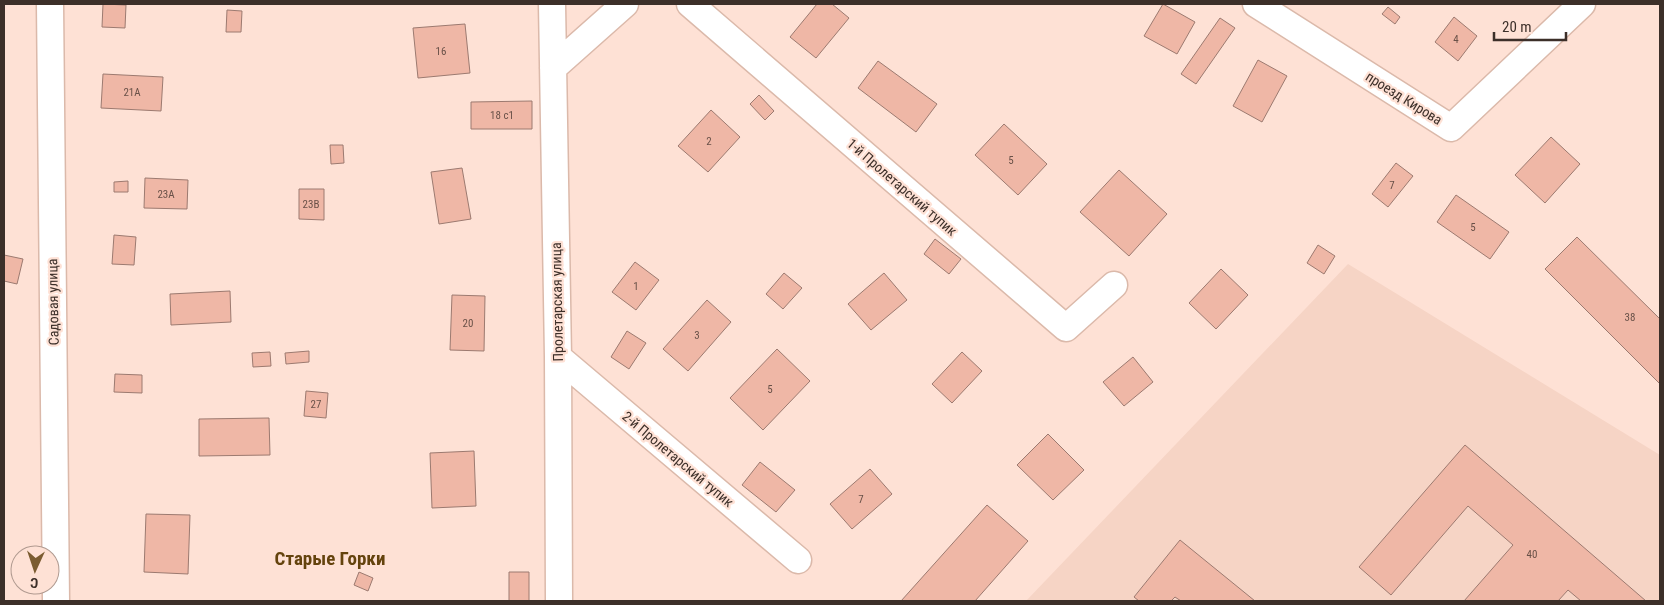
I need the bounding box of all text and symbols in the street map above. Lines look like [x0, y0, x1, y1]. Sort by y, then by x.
scale bar [1494, 10, 1566, 42]
text: 20 m [1502, 18, 1532, 36]
house number: 4 [1453, 33, 1459, 46]
house number: 16 [436, 45, 446, 58]
street label: проезд Кирова [1363, 68, 1445, 128]
house number: 21А [123, 86, 141, 99]
house number: 18 с1 [490, 109, 514, 122]
house number: 2 [706, 135, 712, 148]
street label: 1-й Пролетарский тупик [844, 135, 960, 239]
house number: 5 [1008, 154, 1014, 167]
house number: 7 [1389, 179, 1395, 192]
house number: 23А [157, 188, 175, 201]
house number: 23В [303, 198, 319, 211]
house number: 5 [1470, 221, 1476, 234]
street label: Пролетарская улица [548, 242, 566, 362]
street label: Садовая улица [44, 258, 62, 346]
house number: 1 [633, 280, 639, 293]
house number: 38 [1625, 311, 1635, 324]
house number: 20 [463, 317, 473, 330]
house number: 3 [694, 329, 700, 342]
house number: 5 [767, 383, 773, 396]
house number: 27 [311, 398, 321, 411]
street label: 2-й Пролетарский тупик [619, 408, 737, 510]
house number: 7 [858, 493, 864, 506]
north arrow [10, 545, 60, 595]
district label: Старые Горки [275, 547, 385, 570]
house number: 40 [1527, 548, 1537, 561]
text: С [30, 575, 39, 591]

